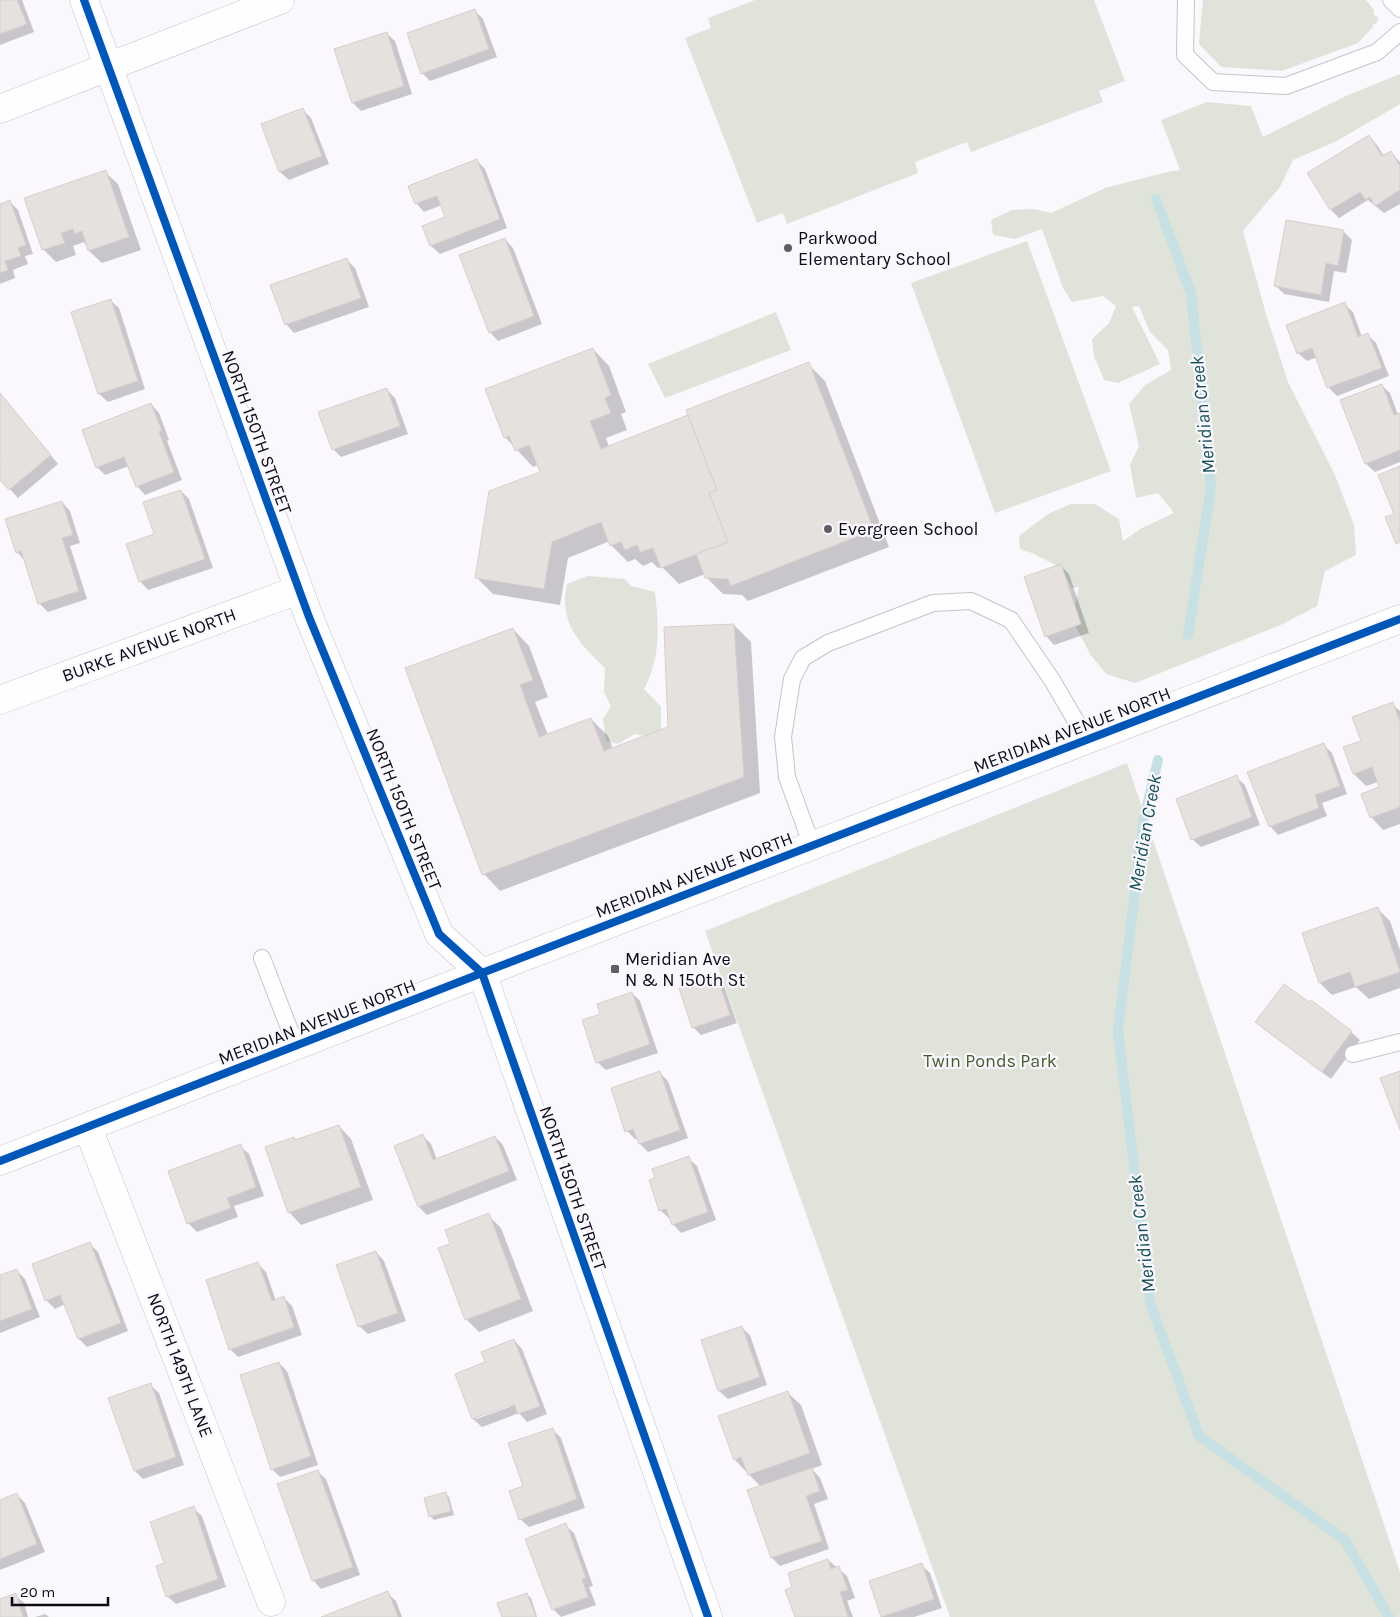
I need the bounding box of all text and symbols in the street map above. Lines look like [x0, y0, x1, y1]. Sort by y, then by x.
place label: Parkwood Elementary School [798, 227, 951, 270]
marker: Parkwood Elementary School [782, 242, 794, 254]
street label: NORTH 150TH STREET [217, 347, 297, 517]
water label: Meridian Creek [1186, 355, 1220, 475]
place label: Evergreen School [838, 518, 979, 540]
marker: Evergreen School [822, 523, 834, 535]
street label: BURKE AVENUE NORTH [59, 603, 239, 687]
street label: MERIDIAN AVENUE NORTH [970, 682, 1174, 778]
street label: NORTH 150TH STREET [361, 725, 447, 893]
water label: Meridian Creek [1124, 772, 1166, 893]
street label: MERIDIAN AVENUE NORTH [592, 827, 796, 923]
place label: Meridian Ave N & N 150th St [625, 948, 745, 991]
marker: Meridian Ave N & N 150th St [609, 963, 621, 975]
street label: MERIDIAN AVENUE NORTH [215, 974, 419, 1070]
park label: Twin Ponds Park [923, 1050, 1057, 1072]
street label: NORTH 150TH STREET [535, 1103, 611, 1273]
water label: Meridian Creek [1124, 1174, 1160, 1294]
street label: NORTH 149TH LANE [142, 1290, 218, 1440]
scale bar [12, 1574, 109, 1606]
text: 20 m [20, 1583, 55, 1601]

